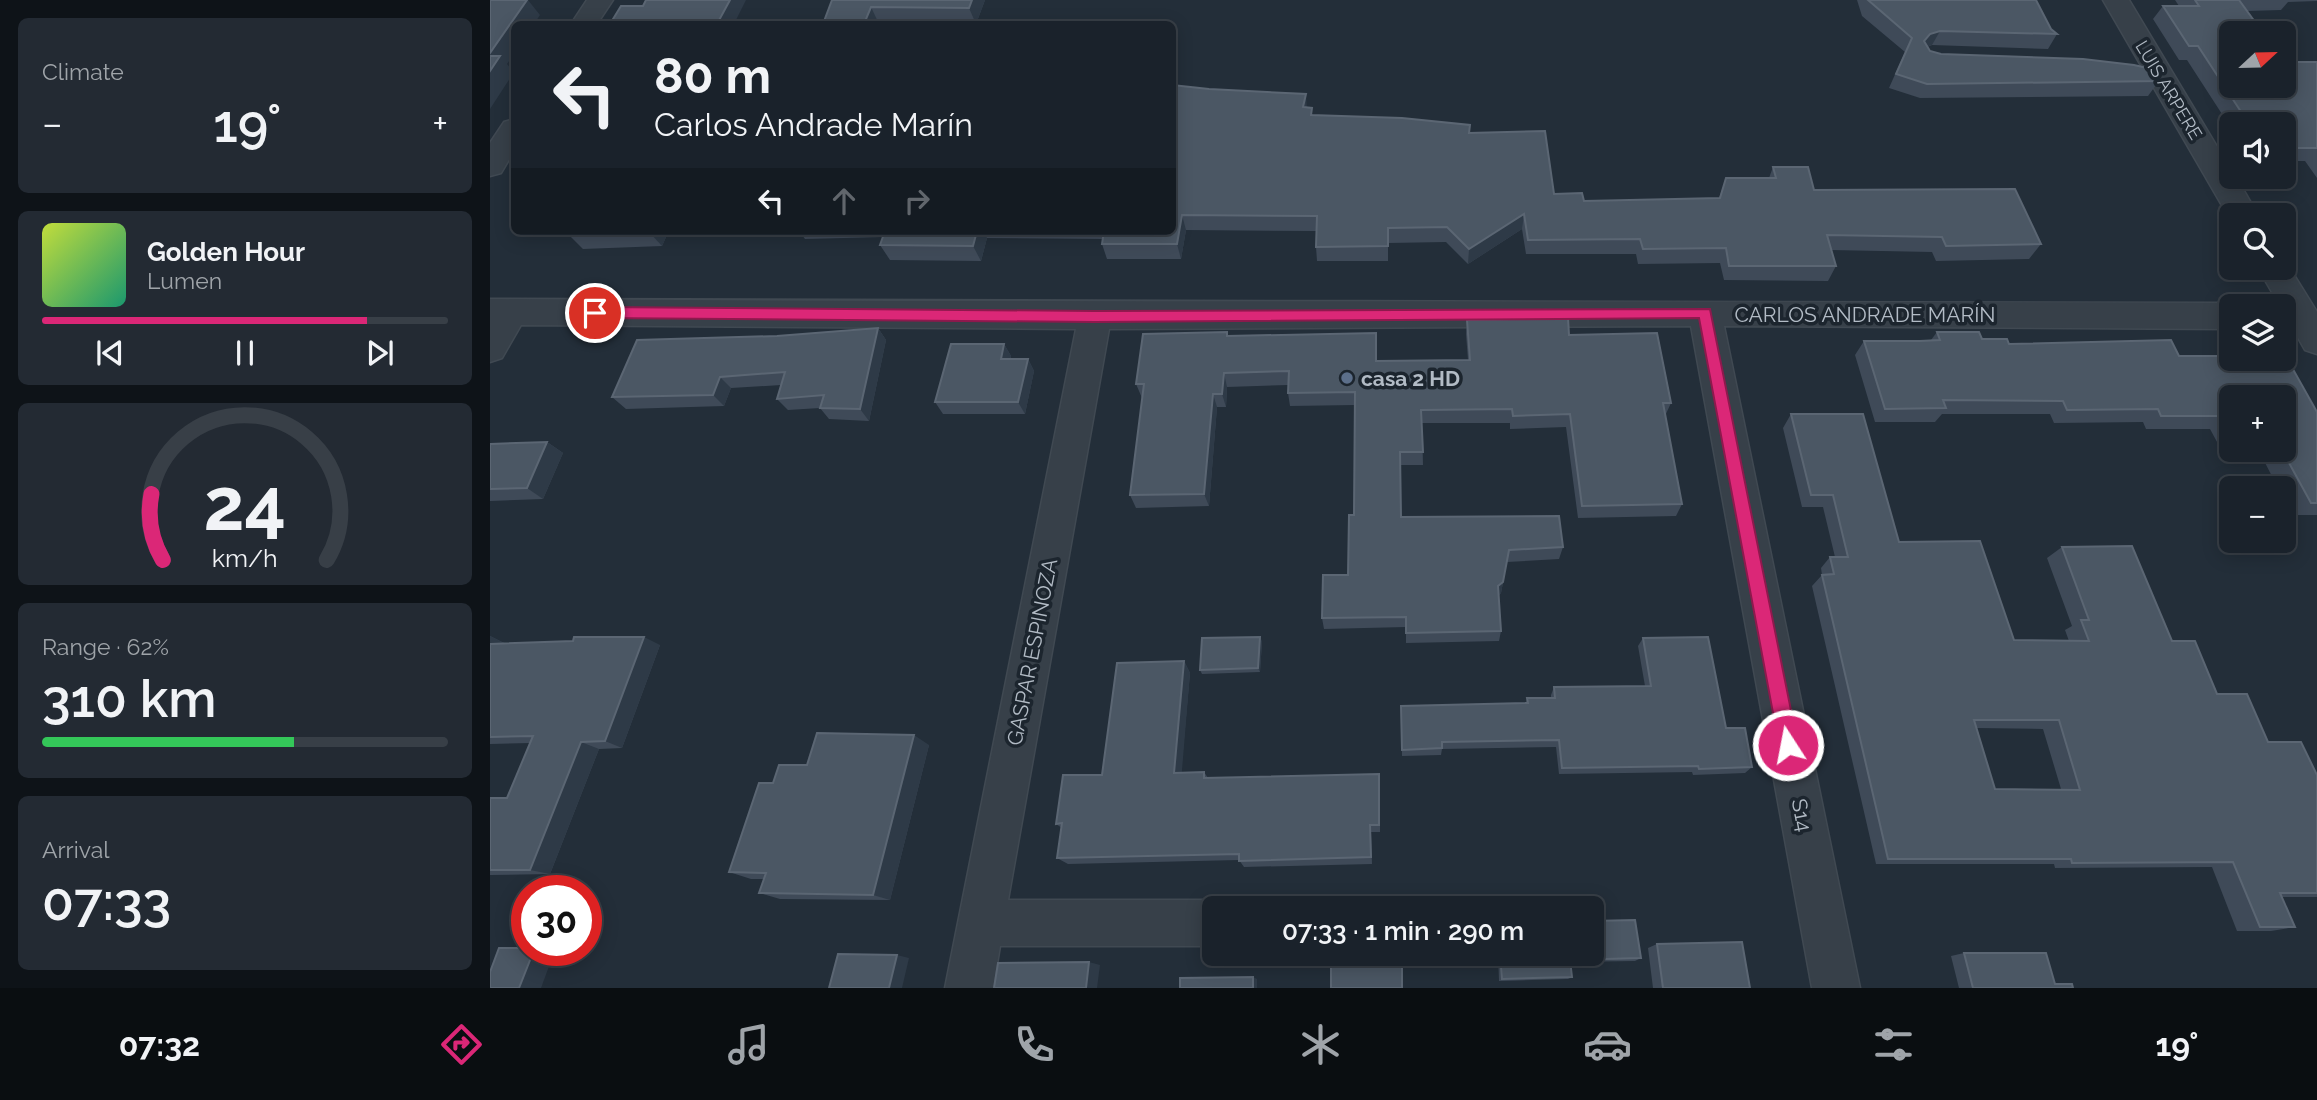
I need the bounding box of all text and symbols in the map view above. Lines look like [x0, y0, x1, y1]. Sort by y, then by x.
north arrow [2219, 21, 2296, 98]
map controls [2219, 21, 2296, 553]
street label: LUIS ARPERE [2131, 37, 2207, 143]
text: 80 m [654, 47, 771, 104]
icon: left [539, 49, 630, 140]
text: Climate [42, 58, 124, 85]
text: 19° [213, 93, 281, 154]
text: − [42, 101, 62, 146]
text: + [432, 101, 448, 146]
text: Carlos Andrade Marín [654, 106, 973, 143]
button: sound [2219, 112, 2296, 189]
icon: left [752, 182, 790, 220]
icon: ahead [825, 182, 863, 220]
icon: right [898, 182, 936, 220]
button: search [2219, 203, 2296, 280]
text: Golden Hour [147, 237, 305, 267]
text: Lumen [147, 267, 222, 294]
pin [565, 283, 625, 343]
icon: arrive [576, 294, 614, 332]
button: layers [2219, 294, 2296, 371]
street label: CARLOS ANDRADE MARÍN [1734, 302, 1996, 327]
icon: previous [91, 334, 129, 372]
icon: pause [226, 334, 264, 372]
icon: next [361, 334, 399, 372]
place label: casa 2 HD [1361, 366, 1460, 391]
marker: casa 2 HD [1339, 370, 1355, 386]
button: + [2219, 385, 2296, 462]
text: 24 [204, 462, 286, 547]
button: − [2219, 476, 2296, 553]
text: km/h [212, 543, 278, 573]
street label: GASPAR ESPINOZA [1002, 556, 1062, 748]
text: Range · 62% [42, 633, 169, 660]
text: 310 km [42, 668, 217, 729]
position arrow [1751, 708, 1825, 782]
street label: S14 [1787, 796, 1817, 834]
text: Arrival [42, 836, 109, 863]
text: 07:33 [42, 871, 171, 932]
speed limit sign: 30 [511, 875, 602, 966]
text: 07:33 · 1 min · 290 m [1282, 916, 1524, 946]
icon: directions [437, 1020, 486, 1069]
icon: music [724, 1020, 773, 1069]
icon: phone [1010, 1020, 1059, 1069]
icon: climate [1296, 1020, 1345, 1069]
icon: car [1583, 1020, 1632, 1069]
icon: filters [1869, 1020, 1918, 1069]
text: 07:32 [119, 1026, 200, 1063]
text: 19° [2155, 1026, 2198, 1063]

